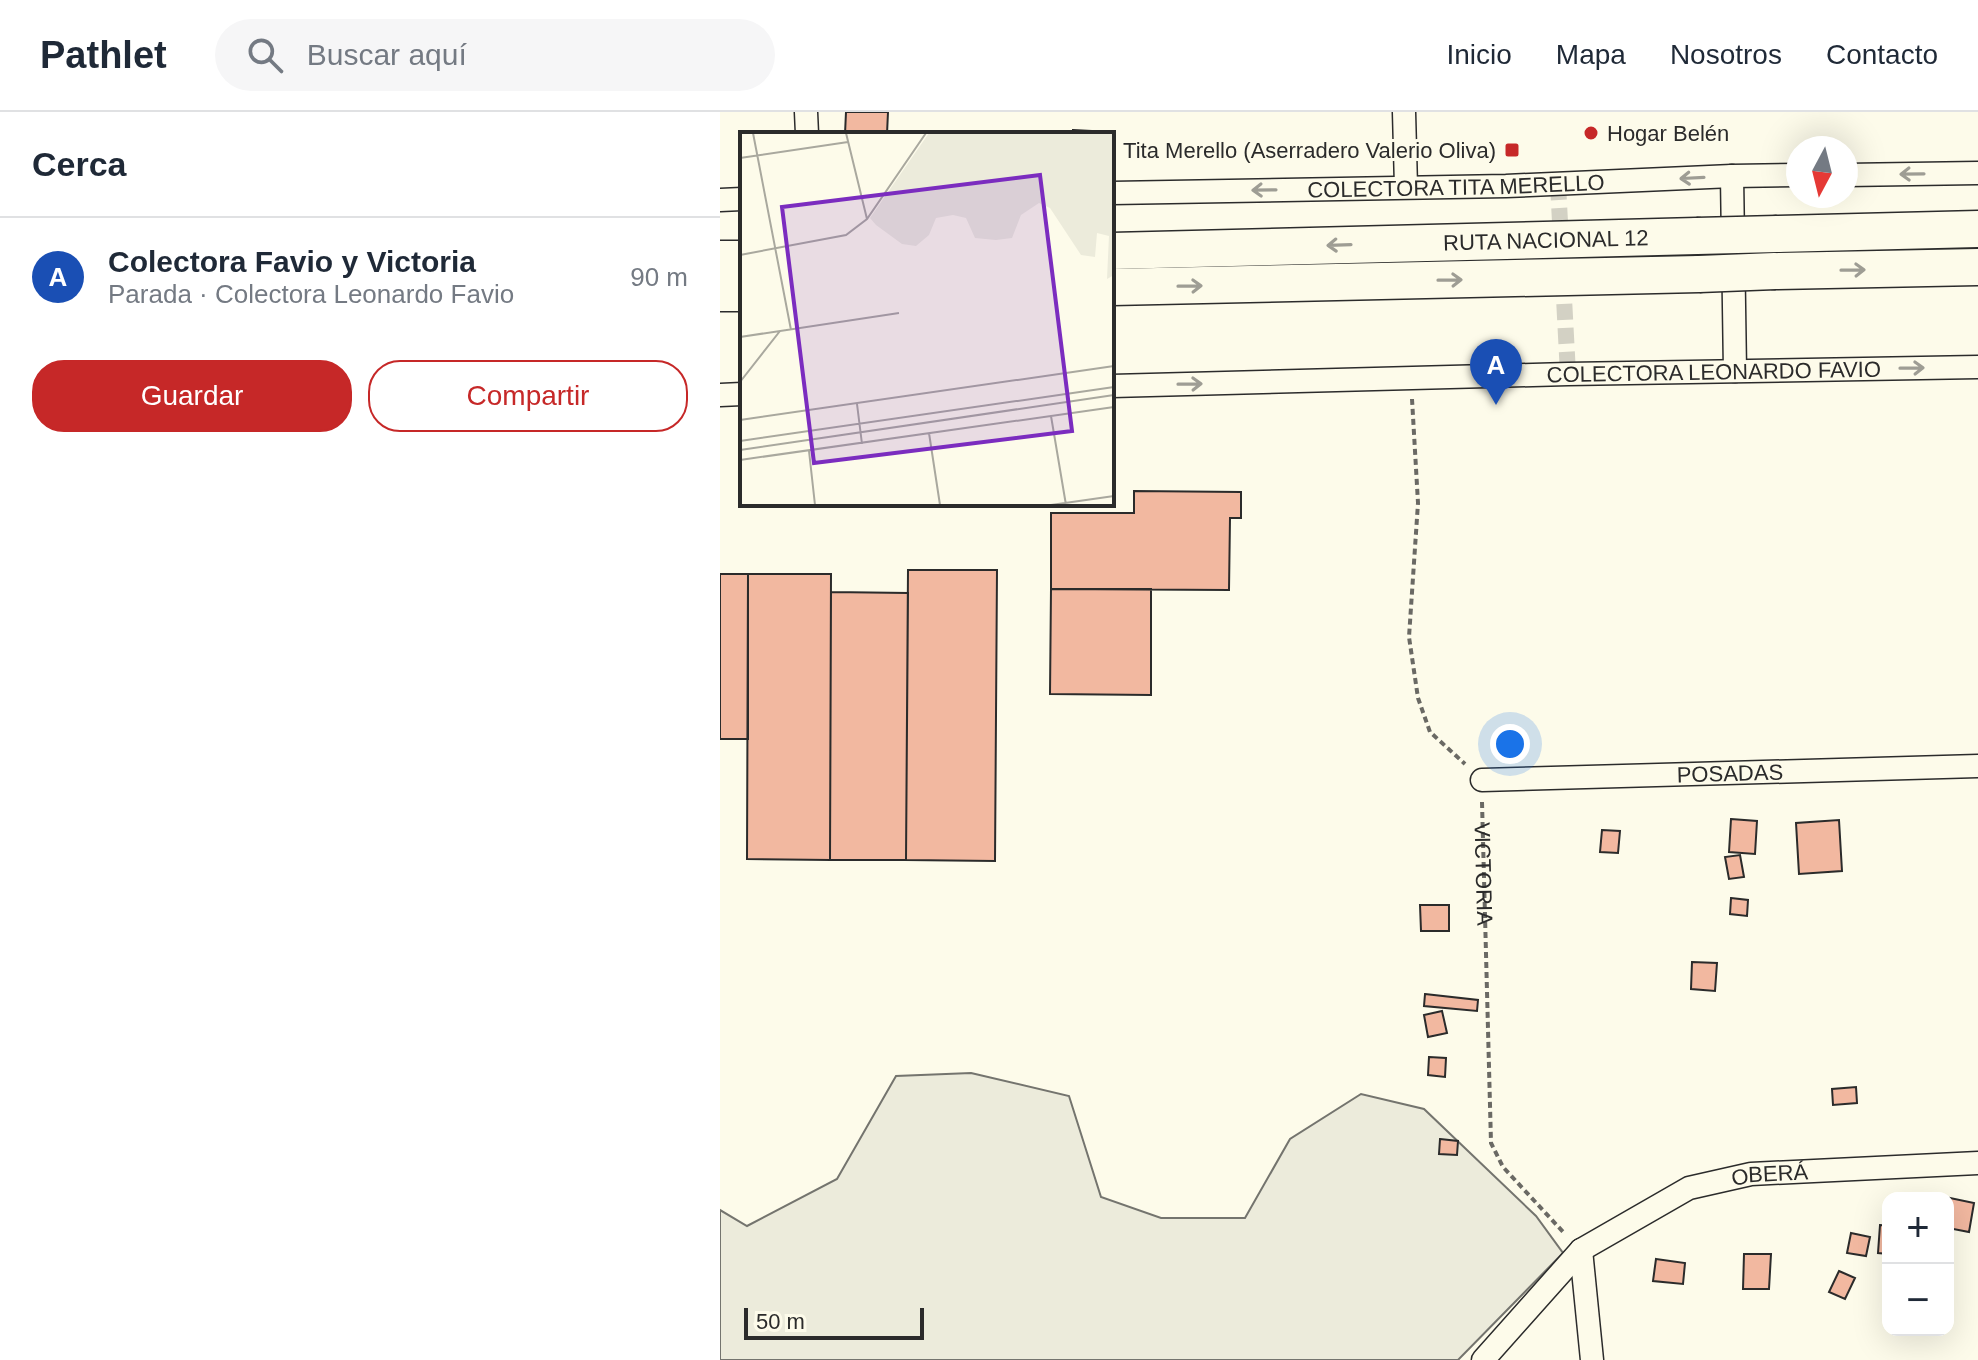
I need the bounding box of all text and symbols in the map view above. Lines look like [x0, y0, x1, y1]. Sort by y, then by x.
search box [215, 19, 775, 91]
icon: search [243, 33, 287, 77]
text: Pathlet [40, 34, 167, 76]
text: Buscar aquí [307, 38, 467, 71]
text: Inicio [1446, 39, 1512, 70]
text: Mapa [1556, 39, 1626, 70]
text: Nosotros [1670, 39, 1782, 70]
text: Contacto [1826, 39, 1938, 70]
place label: Hogar Belén [1607, 121, 1729, 146]
marker: Hogar Belén [1582, 124, 1600, 142]
inset map [740, 132, 1114, 506]
north arrow [1786, 136, 1858, 208]
place label: Tita Merello (Aserradero Valerio Oliva) [1123, 138, 1496, 163]
marker: Tita Merello (Aserradero Valerio Oliva) [1503, 141, 1521, 159]
text: Cerca [32, 145, 127, 183]
one-way arrow [1899, 166, 1926, 182]
street label: COLECTORA TITA MERELLO [1307, 169, 1605, 202]
one-way arrow [1679, 171, 1706, 186]
one-way arrow [1251, 182, 1278, 198]
street label: RUTA NACIONAL 12 [1443, 225, 1649, 255]
one-way arrow [1326, 238, 1353, 253]
text: Colectora Favio y Victoria [108, 245, 476, 278]
text: A [49, 262, 67, 292]
text: 90 m [630, 262, 688, 292]
one-way arrow [1839, 262, 1866, 277]
one-way arrow [1436, 272, 1463, 288]
one-way arrow [1176, 278, 1203, 293]
text: Parada · Colectora Leonardo Favio [108, 279, 514, 309]
pin: A [1470, 339, 1522, 405]
street label: COLECTORA LEONARDO FAVIO [1546, 356, 1881, 387]
button: Guardar [32, 360, 352, 432]
button: Compartir [368, 360, 688, 432]
one-way arrow [1898, 360, 1925, 376]
one-way arrow [1176, 377, 1203, 392]
your location [1490, 724, 1530, 764]
street label: POSADAS [1676, 759, 1783, 787]
street label: VICTORIA [1470, 822, 1498, 926]
street label: OBERÁ [1729, 1159, 1809, 1191]
map controls [1882, 1192, 1954, 1336]
button: + [1882, 1192, 1954, 1264]
button: − [1882, 1264, 1954, 1336]
scale bar [744, 1304, 924, 1340]
text: 50 m [756, 1309, 805, 1334]

